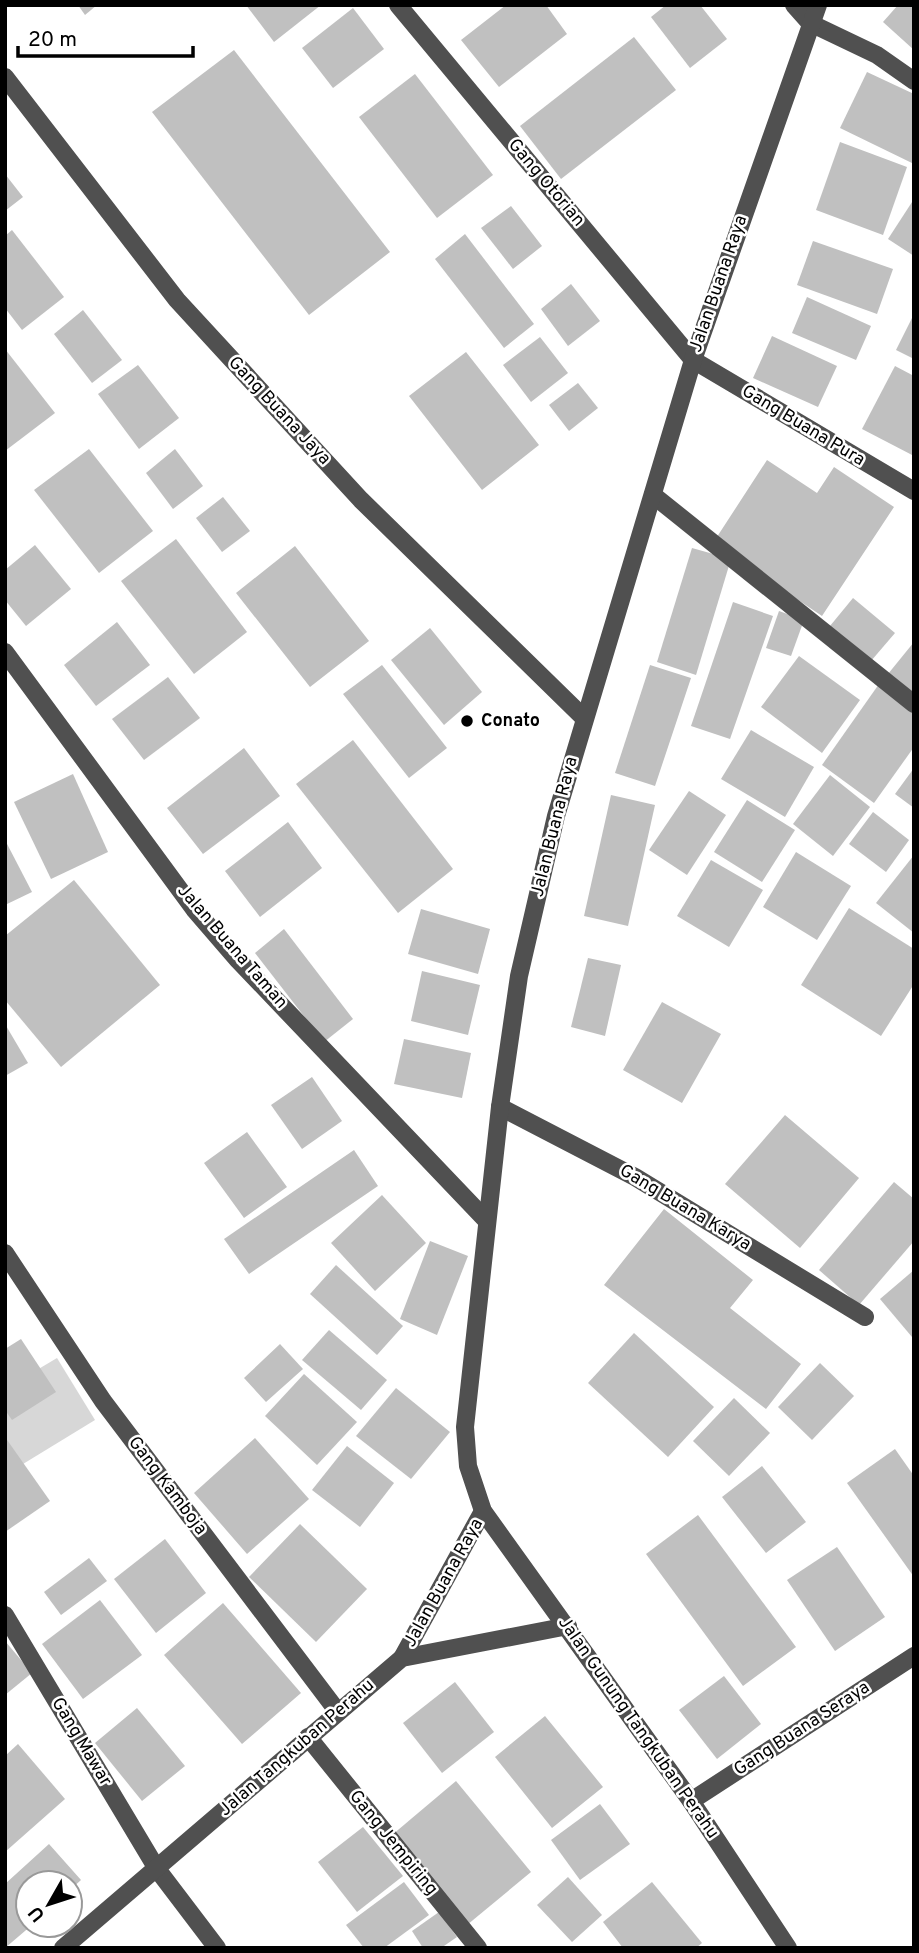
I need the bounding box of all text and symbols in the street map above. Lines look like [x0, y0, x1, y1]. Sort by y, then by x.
scale bar [18, 14, 192, 58]
text: 20 m [28, 27, 77, 54]
street label: Gang Otorian [503, 134, 589, 232]
street label: Jalan Buana Raya [685, 212, 753, 356]
street label: Gang Buana Jaya [223, 352, 335, 470]
street label: Gang Buana Pura [737, 380, 869, 472]
place label: Conato [481, 710, 540, 733]
marker: Conato [459, 713, 475, 729]
street label: Jalan Buana Raya [526, 755, 584, 899]
street label: Jalan Buana Taman [172, 880, 292, 1014]
street label: Gang Buana Karya [615, 1160, 755, 1256]
street label: Gang Kamboja [122, 1432, 212, 1540]
street label: Jalan Buana Raya [399, 1515, 489, 1651]
street label: Jalan Gunung Tangkuban Perahu [552, 1612, 724, 1844]
street label: Jalan Tangkuban Perahu [215, 1674, 379, 1822]
street label: Gang Buana Seraya [730, 1676, 874, 1782]
street label: Gang Mawar [46, 1693, 116, 1791]
street label: Gang Jempiring [344, 1786, 442, 1900]
north arrow [14, 1869, 84, 1939]
text: U [24, 1901, 51, 1926]

